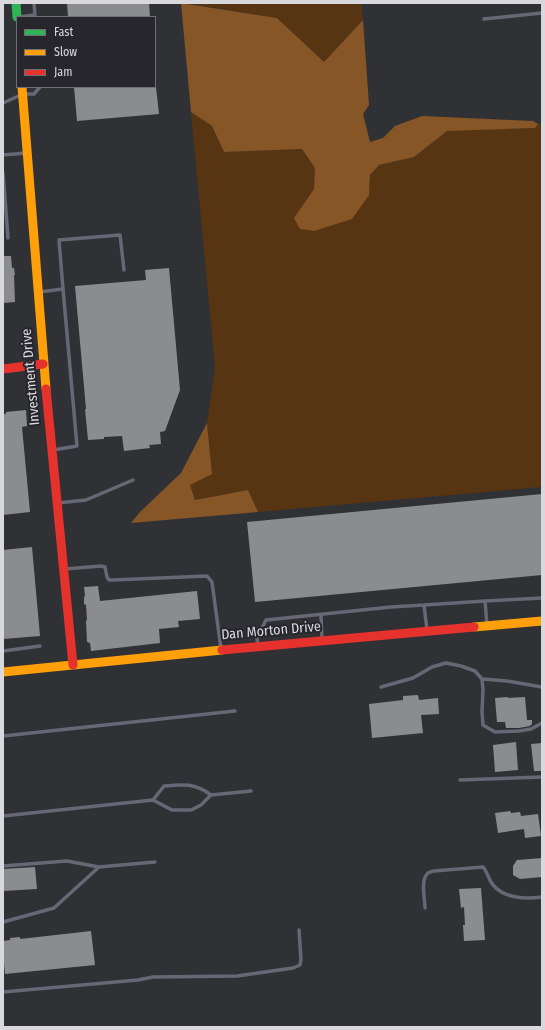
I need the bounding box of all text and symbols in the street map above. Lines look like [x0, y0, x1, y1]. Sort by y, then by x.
legend [16, 16, 156, 88]
text: Fast [54, 25, 73, 39]
text: Slow [54, 45, 77, 59]
text: Jam [54, 65, 72, 79]
street label: Investment Drive [18, 328, 44, 426]
street label: Dan Morton Drive [221, 618, 321, 644]

